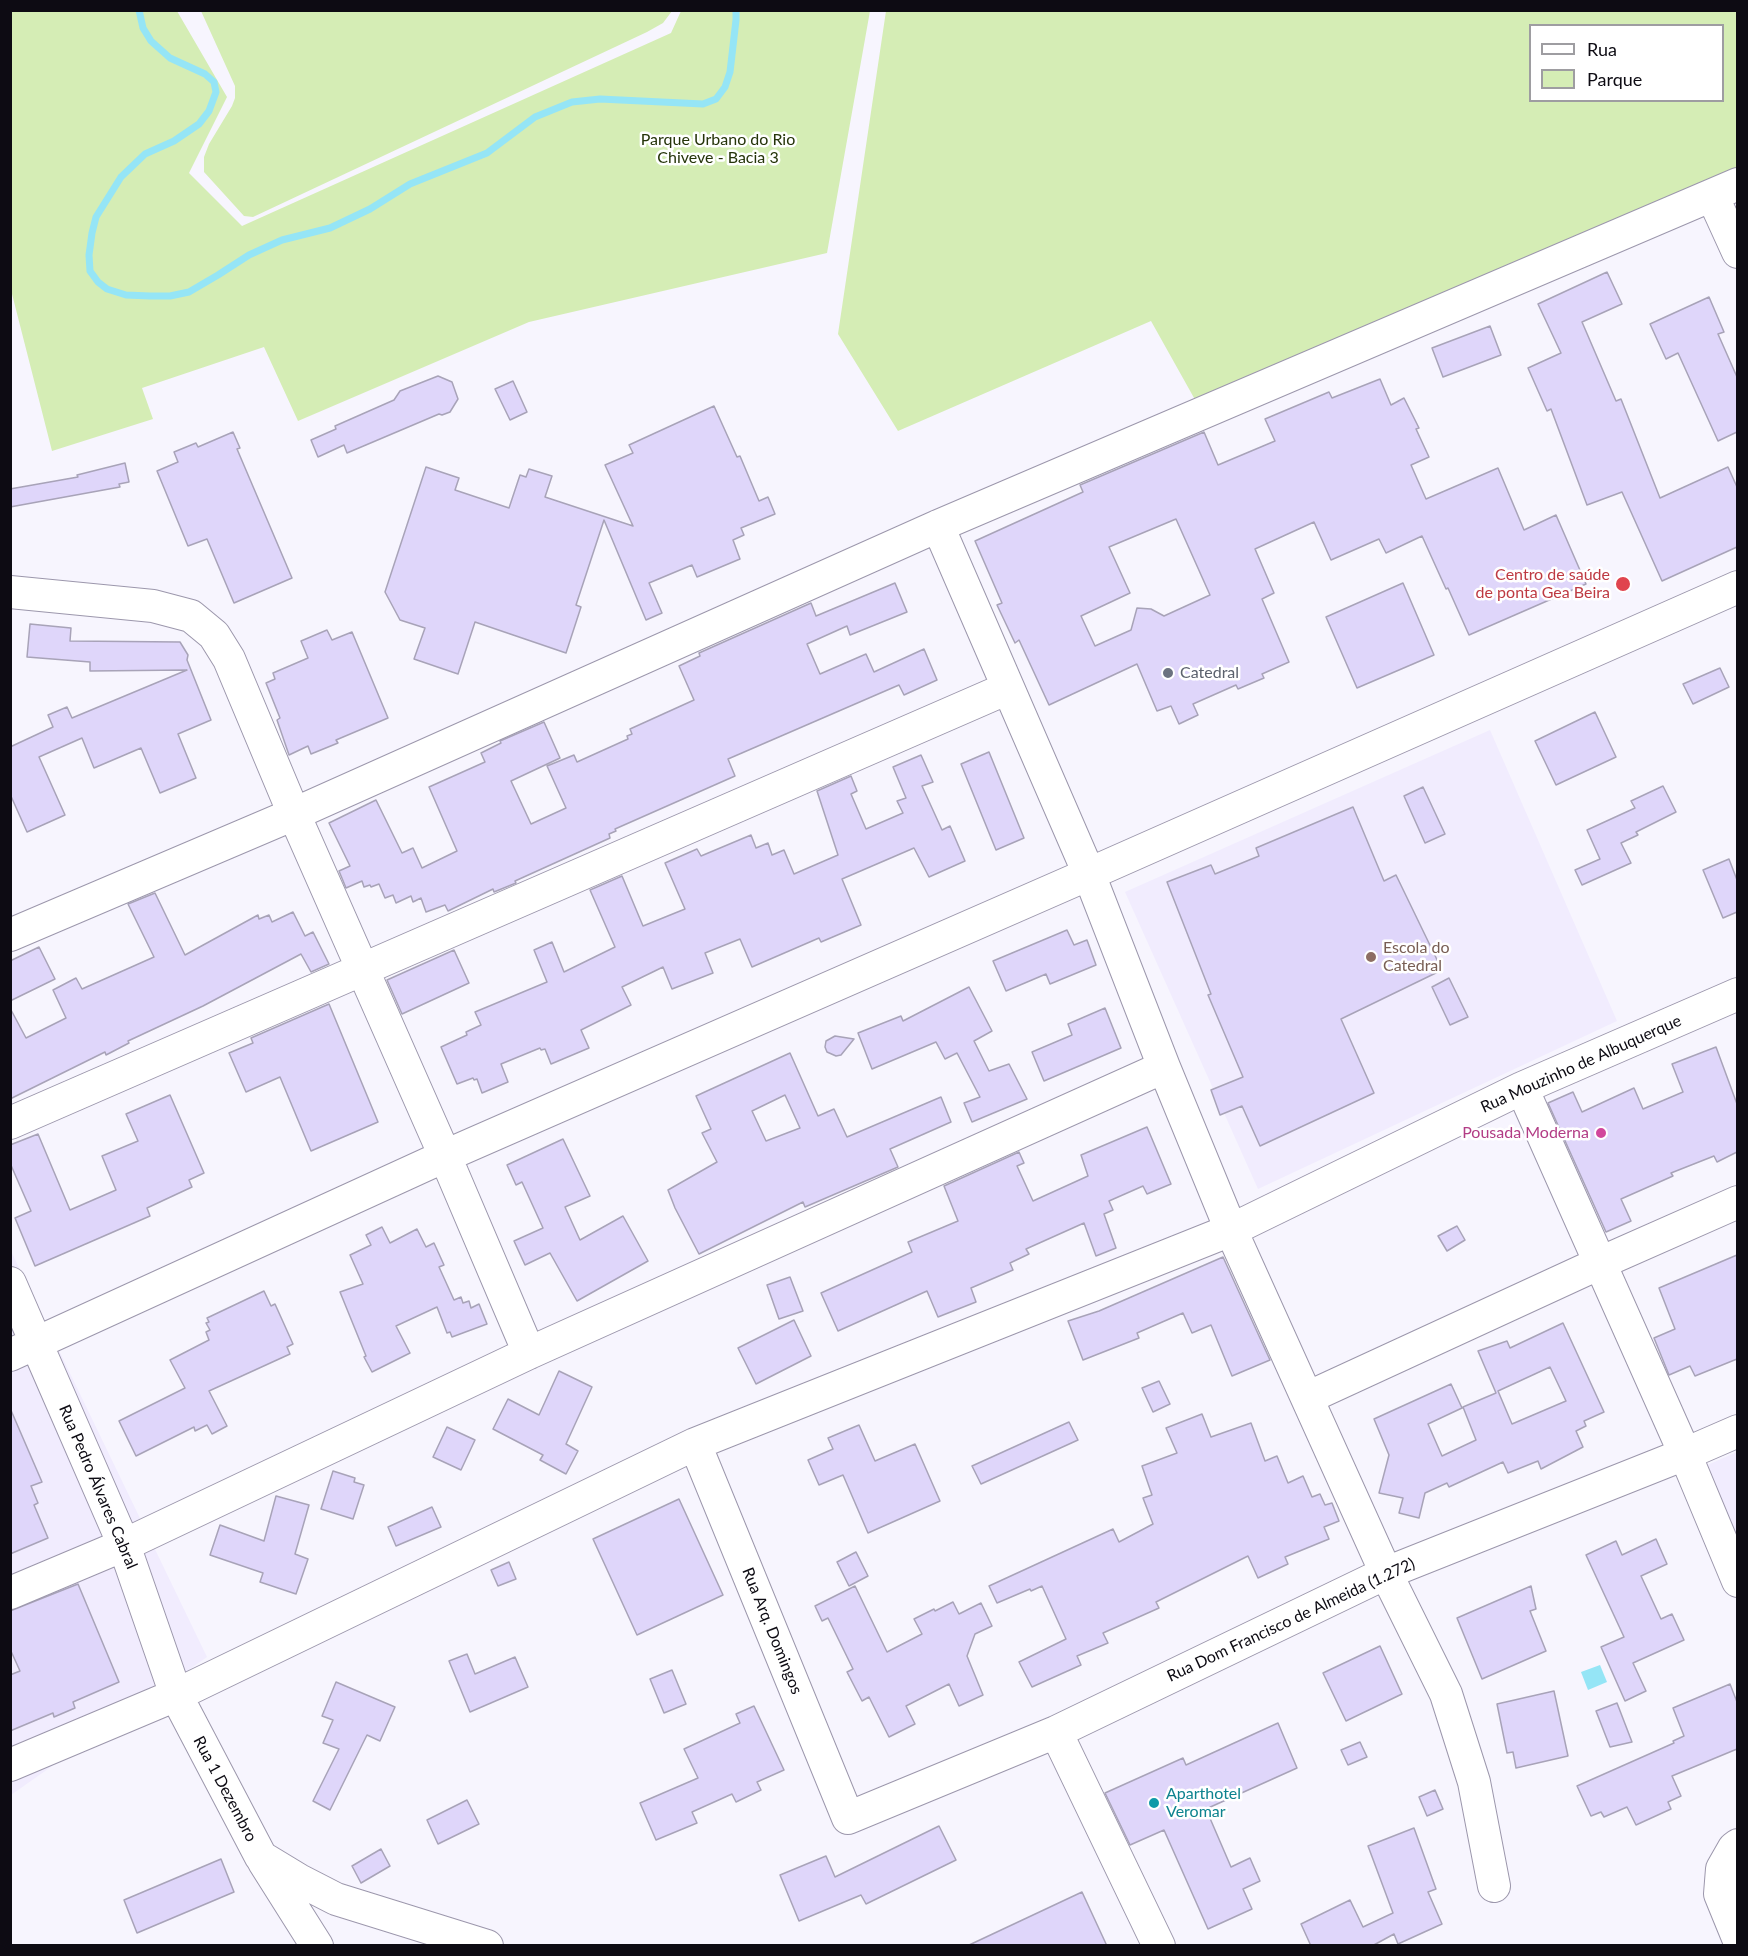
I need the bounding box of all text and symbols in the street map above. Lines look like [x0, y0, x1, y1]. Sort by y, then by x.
legend [1529, 24, 1724, 102]
text: Rua [1587, 38, 1617, 60]
text: Parque [1587, 68, 1642, 90]
park label: Parque Urbano do Rio Chiveve - Bacia 3 [641, 130, 795, 168]
place label: Centro de saúde de ponta Gea Beira [1476, 565, 1610, 603]
marker: Centro de saúde de ponta Gea Beira [1614, 575, 1632, 593]
place label: Catedral [1180, 663, 1239, 683]
marker: Catedral [1161, 666, 1175, 680]
place label: Escola do Catedral [1383, 938, 1449, 976]
marker: Escola do Catedral [1364, 950, 1378, 964]
street label: Rua Mouzinho de Albuquerque [1478, 1011, 1684, 1117]
place label: Pousada Moderna [1462, 1123, 1589, 1143]
marker: Pousada Moderna [1594, 1126, 1608, 1140]
street label: Rua Pedro Álvares Cabral [55, 1402, 141, 1572]
street label: Rua Dom Francisco de Almeida (1.272) [1164, 1554, 1418, 1686]
street label: Rua Arq. Domingos [738, 1565, 806, 1697]
street label: Rua 1 Dezembro [189, 1733, 261, 1845]
place label: Aparthotel Veromar [1166, 1784, 1241, 1822]
marker: Aparthotel Veromar [1147, 1796, 1161, 1810]

